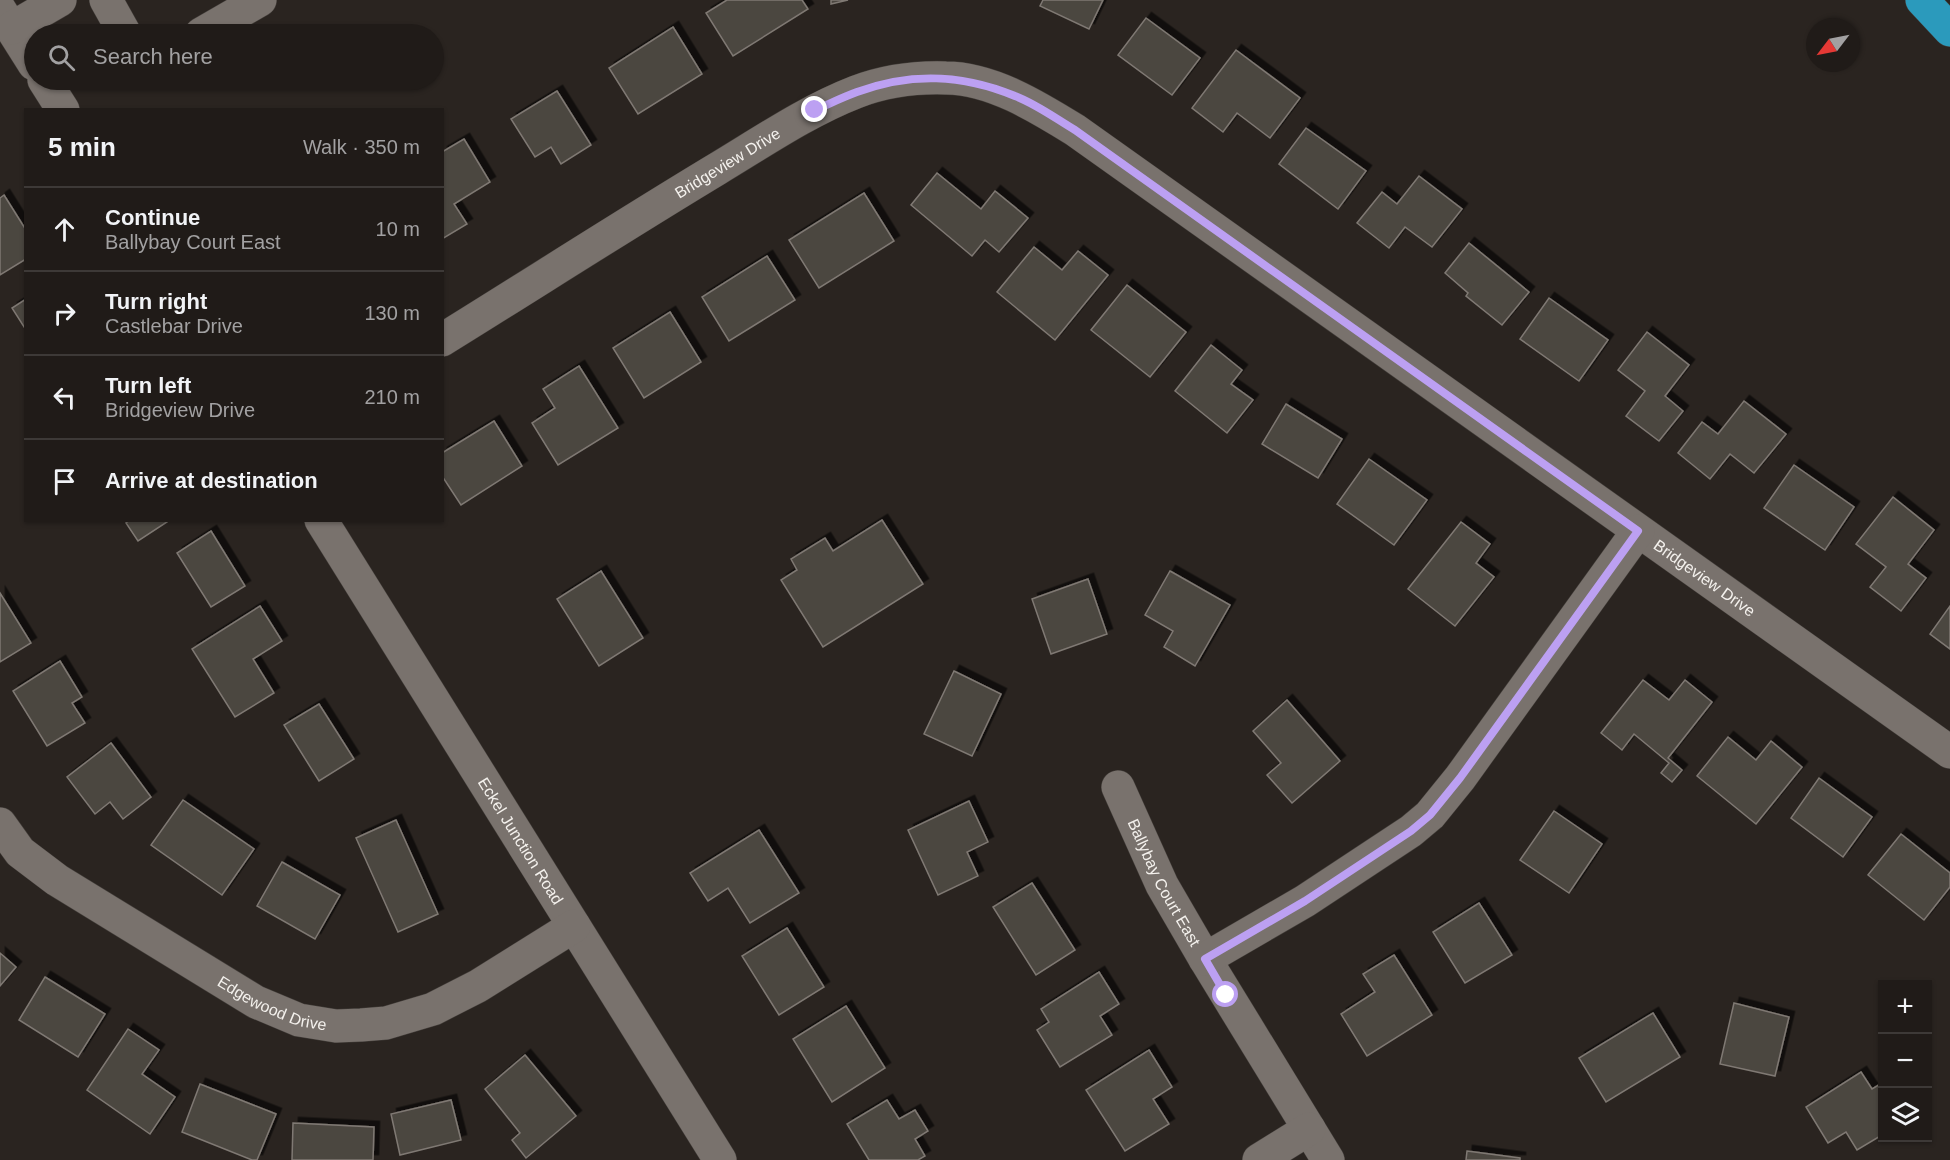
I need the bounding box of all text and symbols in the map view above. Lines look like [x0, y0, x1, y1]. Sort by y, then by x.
north arrow [1806, 18, 1860, 72]
search box [24, 24, 444, 90]
icon: search [45, 41, 78, 74]
text: Search here [93, 44, 213, 69]
route end [801, 96, 827, 122]
street label: Bridgeview Drive [672, 124, 783, 201]
text: 5 min [48, 132, 116, 162]
text: Walk · 350 m [303, 136, 420, 158]
text: Continue [105, 205, 200, 230]
icon: ahead [48, 213, 81, 246]
text: 10 m [376, 218, 420, 240]
text: Ballybay Court East [105, 231, 281, 253]
text: Turn right [105, 289, 207, 314]
icon: right [48, 297, 81, 330]
text: 130 m [364, 302, 420, 324]
text: Castlebar Drive [105, 315, 243, 337]
text: Turn left [105, 373, 191, 398]
icon: left [48, 381, 81, 414]
text: 210 m [364, 386, 420, 408]
text: Bridgeview Drive [105, 399, 255, 421]
icon: arrive [48, 465, 81, 498]
text: Arrive at destination [105, 468, 318, 493]
street label: Bridgeview Drive [1651, 536, 1759, 619]
street label: Eckel Junction Road [475, 774, 567, 907]
street label: Ballybay Court East [1125, 816, 1204, 949]
street label: Edgewood Drive [215, 972, 328, 1033]
map controls [1878, 980, 1932, 1142]
button: + [1878, 980, 1932, 1034]
route start [1212, 981, 1238, 1007]
button: − [1878, 1034, 1932, 1088]
button: layers [1878, 1088, 1932, 1142]

